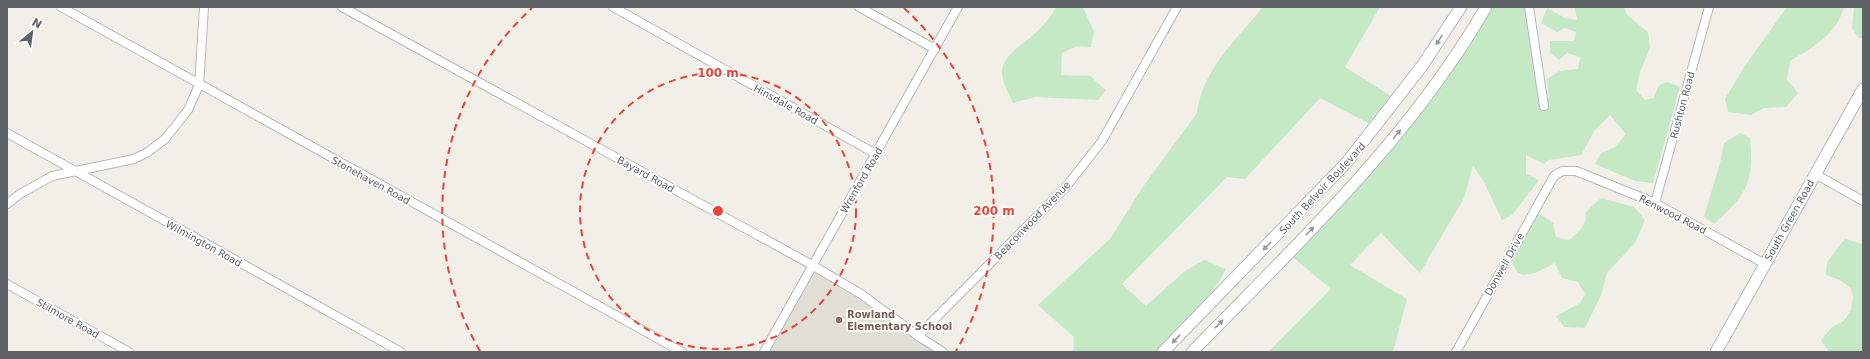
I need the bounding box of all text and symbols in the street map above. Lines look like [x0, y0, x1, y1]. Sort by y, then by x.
north arrow [12, 12, 52, 52]
text: N [29, 16, 44, 32]
one-way arrow [1436, 34, 1443, 46]
text: 100 m [697, 66, 739, 80]
street label: Rushton Road [1668, 70, 1697, 140]
street label: Hinsdale Road [752, 82, 820, 127]
one-way arrow [1392, 129, 1401, 140]
street label: South Belvoir Boulevard [1277, 140, 1368, 236]
street label: Wrenford Road [838, 145, 885, 215]
street label: Stonehaven Road [330, 154, 412, 207]
street label: Bayard Road [615, 154, 676, 195]
street label: South Green Road [1763, 178, 1816, 263]
street label: Beaconwood Avenue [992, 179, 1073, 262]
street label: Renwood Road [1637, 193, 1708, 236]
centre of rings [711, 204, 725, 218]
text: 200 m [973, 204, 1015, 218]
street label: Wilmington Road [164, 218, 244, 269]
one-way arrow [1305, 226, 1314, 236]
street label: Donwell Drive [1483, 231, 1526, 297]
one-way arrow [1262, 241, 1272, 251]
street label: Stilmore Road [34, 297, 101, 340]
place label: Rowland Elementary School [847, 309, 952, 332]
marker: Rowland Elementary School [834, 315, 844, 325]
one-way arrow [1214, 319, 1224, 329]
one-way arrow [1171, 334, 1181, 344]

